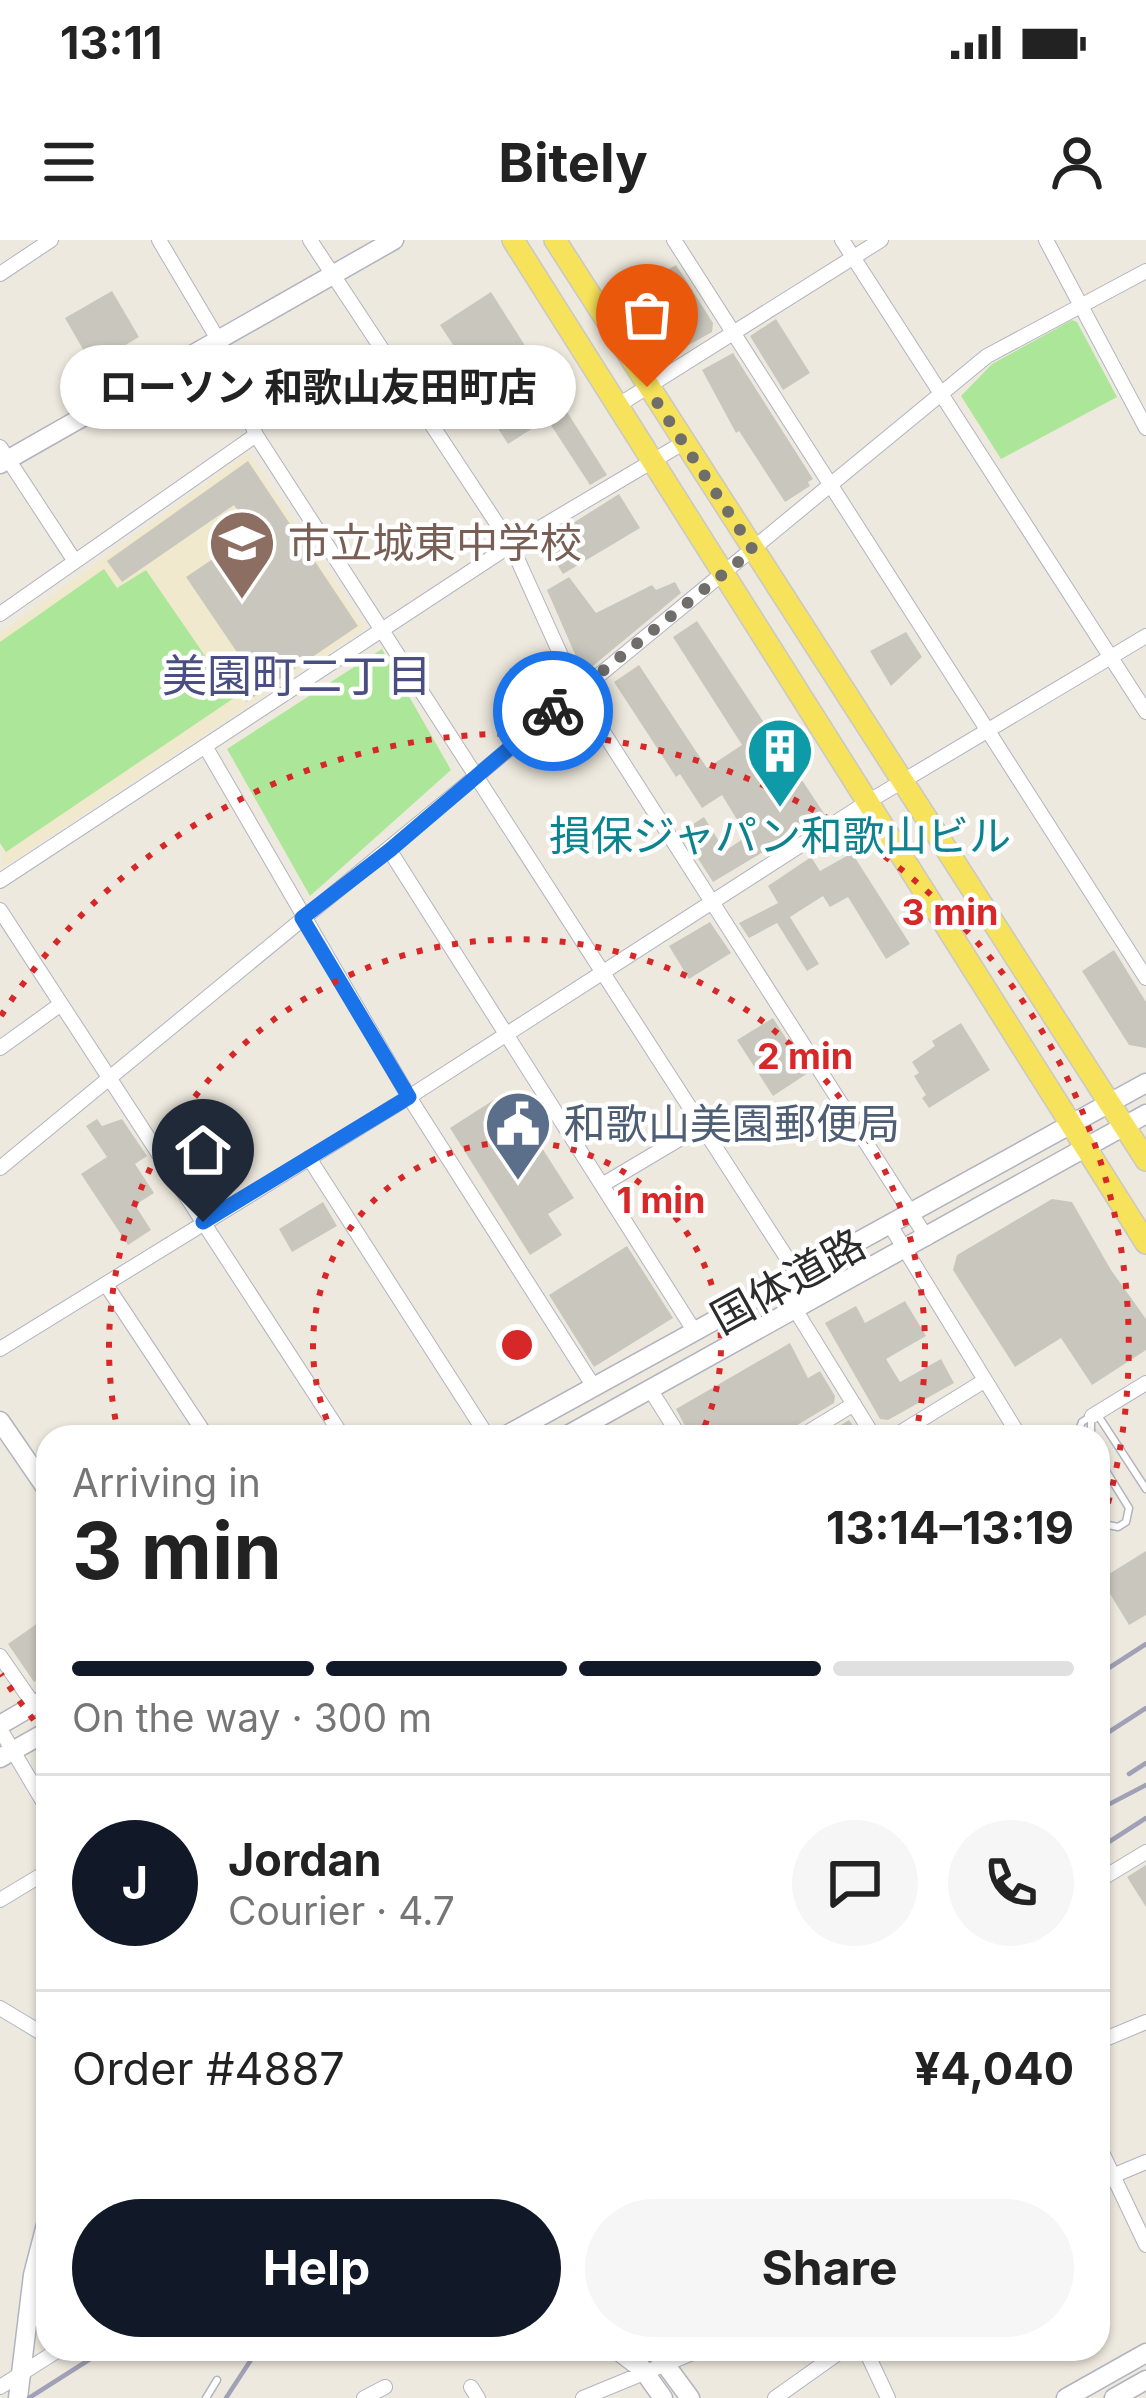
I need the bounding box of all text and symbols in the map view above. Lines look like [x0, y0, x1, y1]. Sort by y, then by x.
text: 13:11 [60, 15, 162, 70]
icon: menu [36, 129, 102, 195]
icon: person [1044, 129, 1110, 195]
text: Bitely [498, 130, 648, 195]
pin [596, 264, 698, 387]
icon: bag [614, 282, 680, 348]
callout: ローソン 和歌山友田町店 [59, 345, 575, 429]
text: ローソン 和歌山友田町店 [99, 363, 537, 410]
school or university icon: 市立城東中学校 [207, 508, 277, 602]
place label: 市立城東中学校 [288, 517, 582, 568]
district label: 美園町二丁目 [162, 648, 432, 703]
courier [493, 651, 613, 771]
icon: bike [520, 678, 586, 744]
building icon: 損保ジャパン和歌山ビル [745, 716, 815, 810]
place label: 損保ジャパン和歌山ビル [549, 810, 1011, 861]
text: 3 min [902, 890, 998, 934]
text: 2 min [757, 1034, 853, 1078]
public building icon: 和歌山美園郵便局 [483, 1089, 553, 1183]
place label: 和歌山美園郵便局 [564, 1098, 900, 1149]
pin [152, 1099, 254, 1222]
icon: home [170, 1117, 236, 1183]
text: 1 min [616, 1178, 706, 1222]
street label: 国体道路 [702, 1218, 874, 1344]
centre of rings [496, 1324, 538, 1366]
text: Arriving in [72, 1459, 261, 1506]
text: 13:14–13:19 [826, 1500, 1074, 1555]
text: 3 min [72, 1503, 282, 1598]
text: On the way · 300 m [72, 1694, 432, 1741]
button: chat [792, 1820, 918, 1946]
button: phone [948, 1820, 1074, 1946]
text: Jordan [228, 1832, 382, 1887]
text: J [122, 1855, 148, 1910]
text: Courier · 4.7 [228, 1887, 455, 1934]
text: Order #4887 [72, 2041, 345, 2096]
text: ¥4,040 [915, 2041, 1074, 2096]
button: Help [72, 2199, 561, 2337]
button: Share [585, 2199, 1074, 2337]

